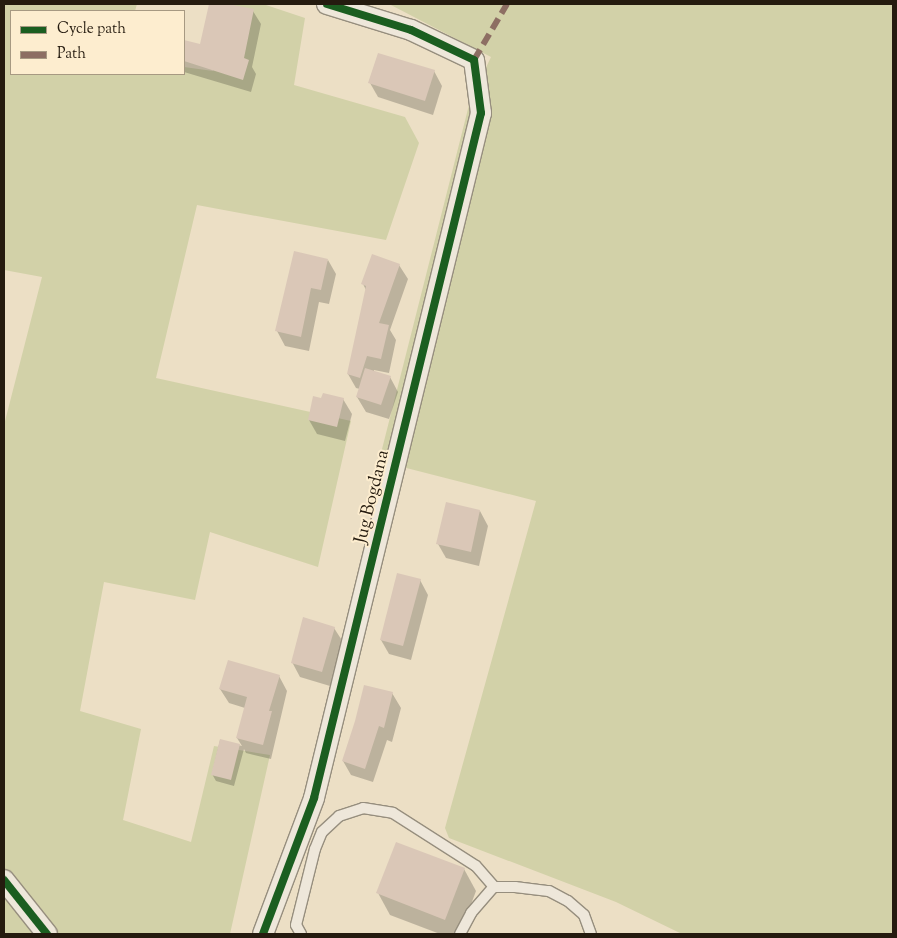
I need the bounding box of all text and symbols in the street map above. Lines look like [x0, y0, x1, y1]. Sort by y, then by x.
legend [10, 10, 185, 75]
text: Cycle path [57, 19, 126, 40]
text: Path [57, 44, 86, 65]
street label: Jug Bogdana [351, 448, 395, 546]

